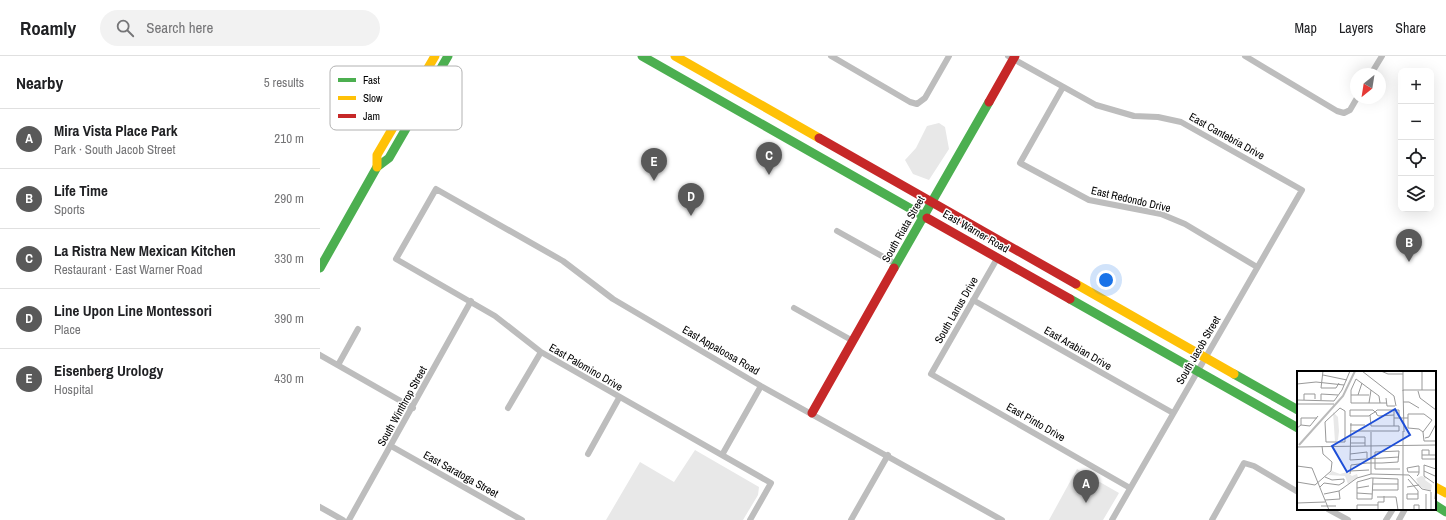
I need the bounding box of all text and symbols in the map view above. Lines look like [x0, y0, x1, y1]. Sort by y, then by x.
search box [100, 10, 380, 46]
text: Roamly [20, 15, 76, 41]
icon: search [114, 17, 136, 39]
text: Search here [146, 17, 213, 38]
text: Map [1295, 19, 1317, 37]
text: Layers [1339, 19, 1373, 37]
text: Share [1395, 19, 1426, 37]
legend [330, 66, 462, 130]
north arrow [1350, 68, 1386, 104]
map controls [1398, 68, 1434, 212]
button: + [1398, 68, 1434, 104]
text: Nearby [16, 71, 63, 94]
text: Fast [363, 73, 381, 87]
text: 5 results [264, 74, 304, 91]
text: Slow [363, 91, 383, 105]
button: − [1398, 104, 1434, 140]
text: Jam [363, 109, 380, 123]
street label: East Cantebria Drive [1187, 109, 1267, 163]
text: Mira Vista Place Park [54, 120, 178, 141]
text: A [25, 130, 33, 147]
text: 210 m [274, 130, 304, 147]
button: locate [1398, 140, 1434, 176]
text: Park · South Jacob Street [54, 141, 176, 158]
pin: C [756, 142, 782, 175]
pin: E [641, 148, 667, 181]
button: layers [1398, 176, 1434, 212]
text: Life Time [54, 180, 108, 201]
pin: D [678, 183, 704, 216]
street label: East Redondo Drive [1090, 183, 1172, 215]
text: B [25, 190, 33, 207]
text: 290 m [274, 190, 304, 207]
street label: South Riata Street [878, 193, 928, 265]
text: Sports [54, 201, 85, 218]
street label: East Warner Road [941, 206, 1011, 256]
pin: B [1396, 229, 1422, 262]
text: La Ristra New Mexican Kitchen [54, 240, 236, 261]
text: C [25, 250, 33, 267]
text: 330 m [274, 250, 304, 267]
text: Restaurant · East Warner Road [54, 261, 202, 278]
your location [1096, 270, 1116, 290]
street label: South Lanus Drive [931, 274, 981, 346]
text: Line Upon Line Montessori [54, 300, 212, 321]
text: D [25, 310, 33, 327]
text: 390 m [274, 310, 304, 327]
street label: South Jacob Street [1173, 313, 1223, 387]
text: Place [54, 321, 81, 338]
street label: East Appaloosa Road [680, 322, 762, 378]
street label: East Arabian Drive [1042, 323, 1114, 373]
street label: East Palomino Drive [547, 340, 625, 394]
text: Eisenberg Urology [54, 360, 163, 381]
street label: South Winthrop Street [374, 363, 430, 448]
text: E [25, 370, 33, 387]
text: 430 m [274, 370, 304, 387]
inset map [1297, 371, 1436, 510]
text: Hospital [54, 381, 93, 398]
street label: East Pinto Drive [1004, 400, 1068, 444]
street label: East Saratoga Street [421, 448, 501, 501]
pin: A [1073, 470, 1099, 503]

